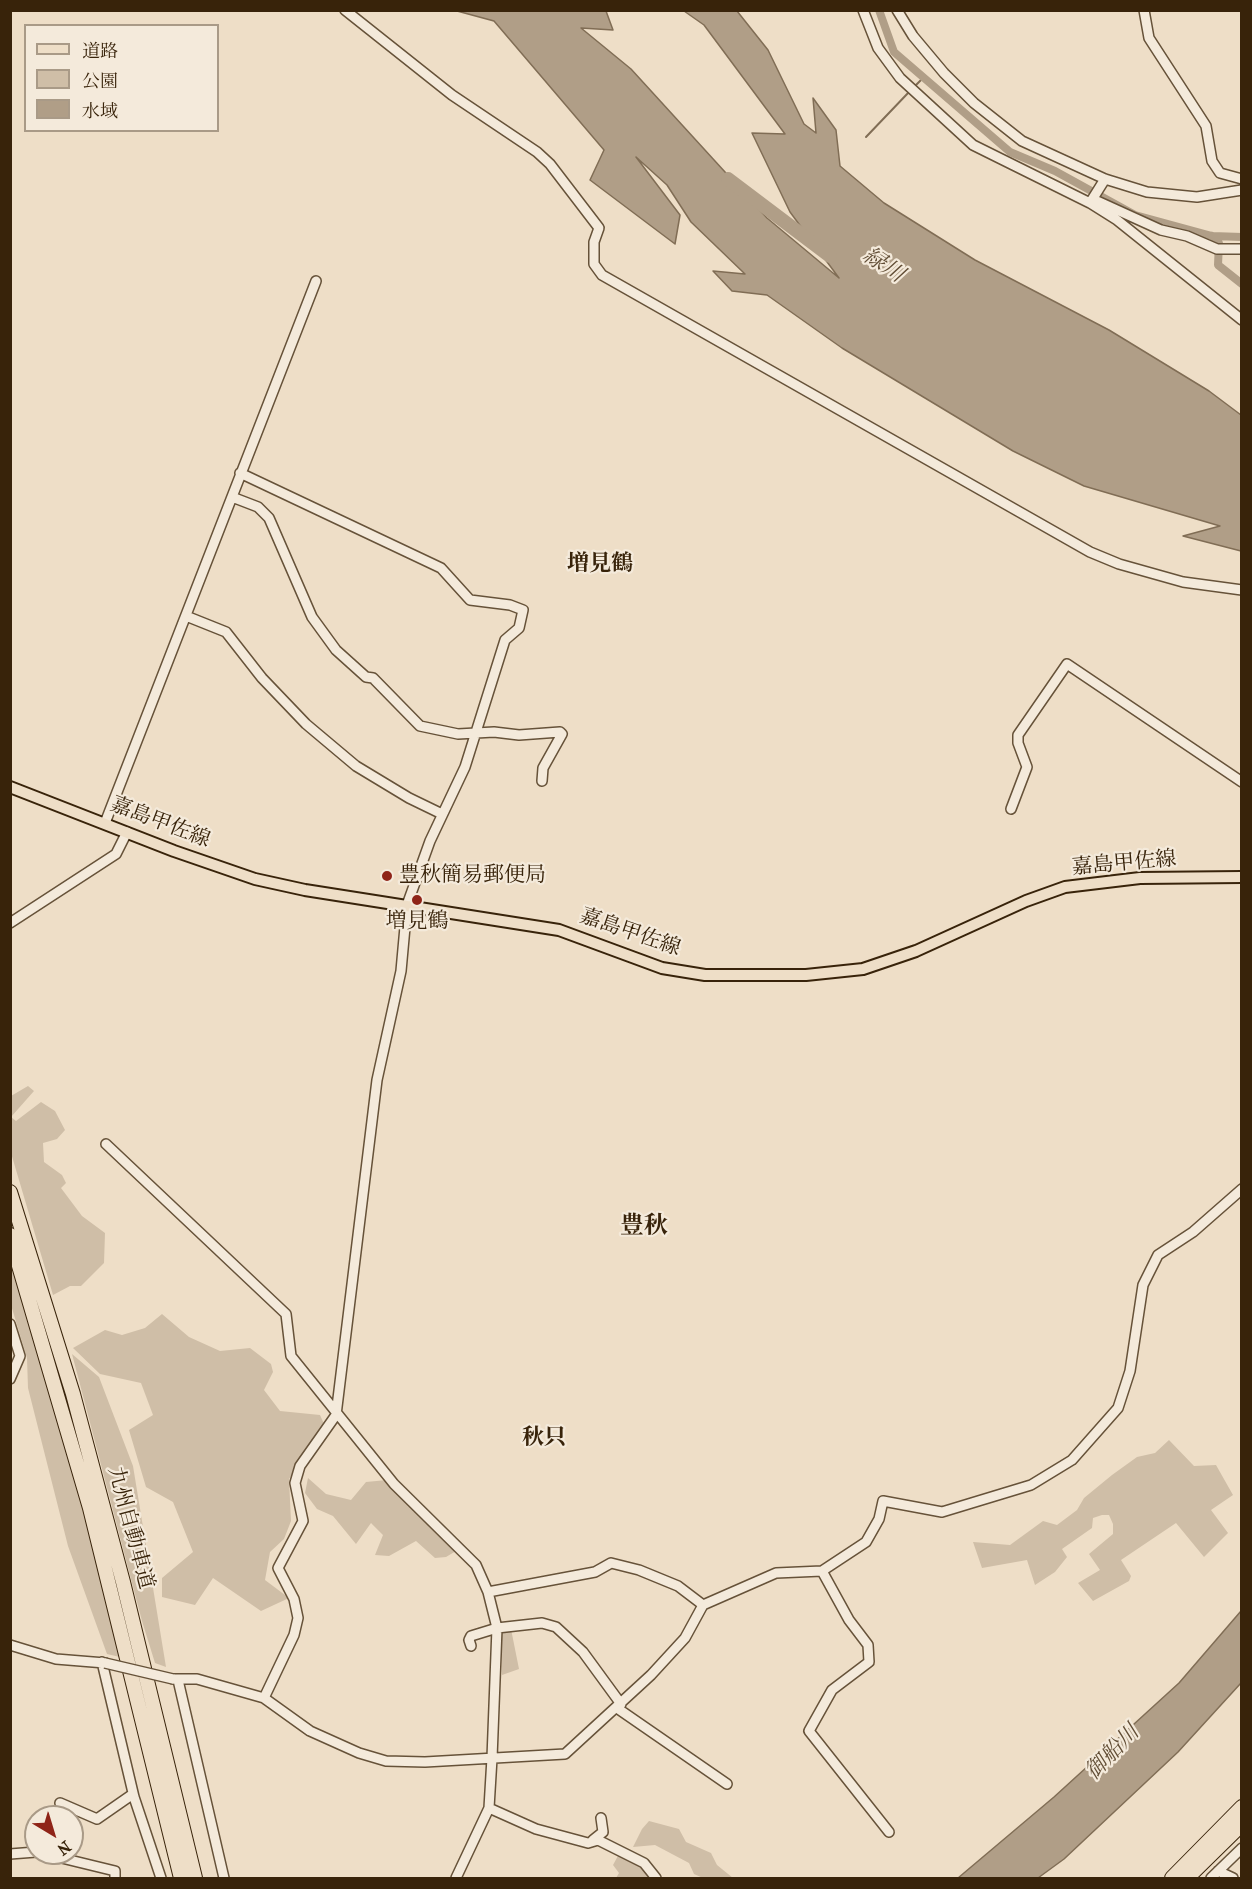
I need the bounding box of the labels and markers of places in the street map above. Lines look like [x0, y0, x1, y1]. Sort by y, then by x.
place label: 豊秋簡易郵便局 [399, 863, 546, 889]
marker: 豊秋簡易郵便局 [380, 869, 394, 883]
marker: 増見鶴 [410, 893, 424, 907]
place label: 増見鶴 [386, 909, 448, 935]

